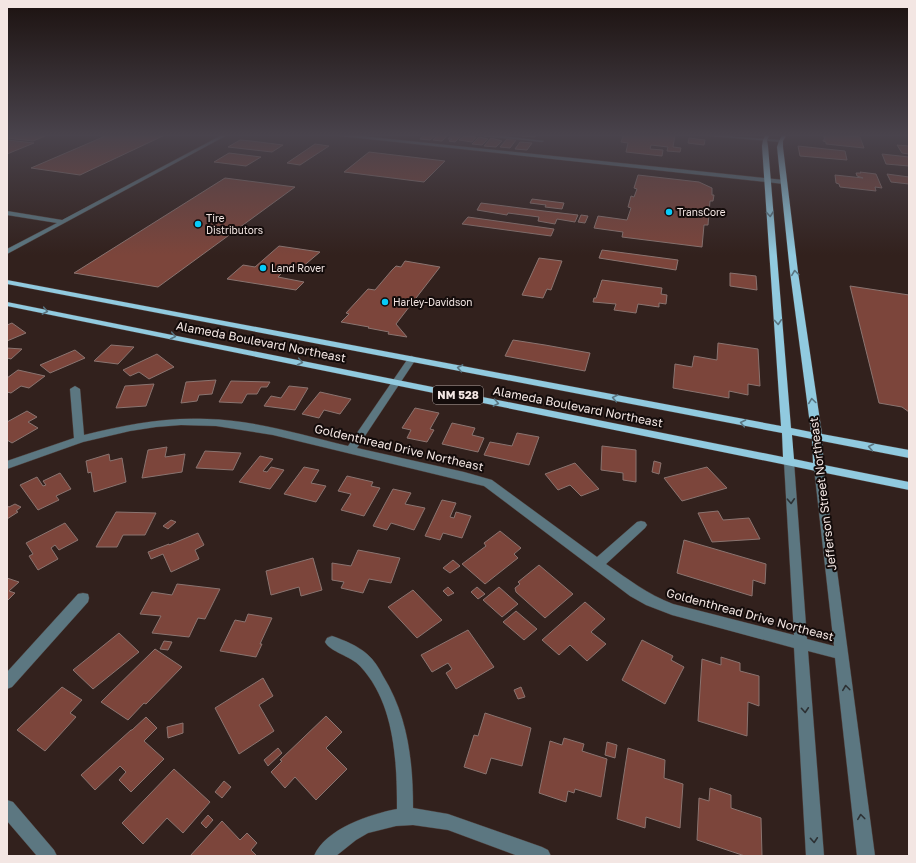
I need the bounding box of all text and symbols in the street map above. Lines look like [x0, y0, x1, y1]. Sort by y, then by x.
place label: TransCore [677, 206, 726, 218]
marker: TransCore [664, 207, 674, 217]
one-way arrow [765, 211, 774, 217]
place label: Tire Distributors [206, 212, 263, 236]
marker: Tire Distributors [193, 219, 203, 229]
place label: Land Rover [271, 262, 325, 274]
marker: Land Rover [258, 263, 268, 273]
one-way arrow [790, 270, 799, 276]
place label: Harley-Davidson [393, 296, 472, 308]
marker: Harley-Davidson [380, 297, 390, 307]
one-way arrow [42, 307, 48, 315]
street label: Alameda Boulevard Northeast [175, 318, 347, 365]
one-way arrow [774, 319, 783, 325]
one-way arrow [170, 332, 176, 340]
one-way arrow [297, 358, 303, 366]
one-way arrow [457, 364, 463, 372]
street label: Alameda Boulevard Northeast [492, 383, 664, 430]
road number: NM 528 [433, 386, 483, 404]
one-way arrow [612, 394, 618, 402]
one-way arrow [493, 398, 499, 406]
one-way arrow [808, 398, 817, 404]
street label: Jefferson Street Northeast [806, 416, 839, 572]
one-way arrow [740, 419, 746, 427]
street label: Goldenthread Drive Northeast [313, 421, 485, 474]
one-way arrow [868, 443, 874, 452]
one-way arrow [787, 498, 796, 504]
street label: Goldenthread Drive Northeast [665, 585, 836, 644]
one-way arrow [842, 685, 851, 691]
one-way arrow [800, 707, 809, 713]
one-way arrow [857, 814, 866, 820]
one-way arrow [809, 837, 818, 843]

